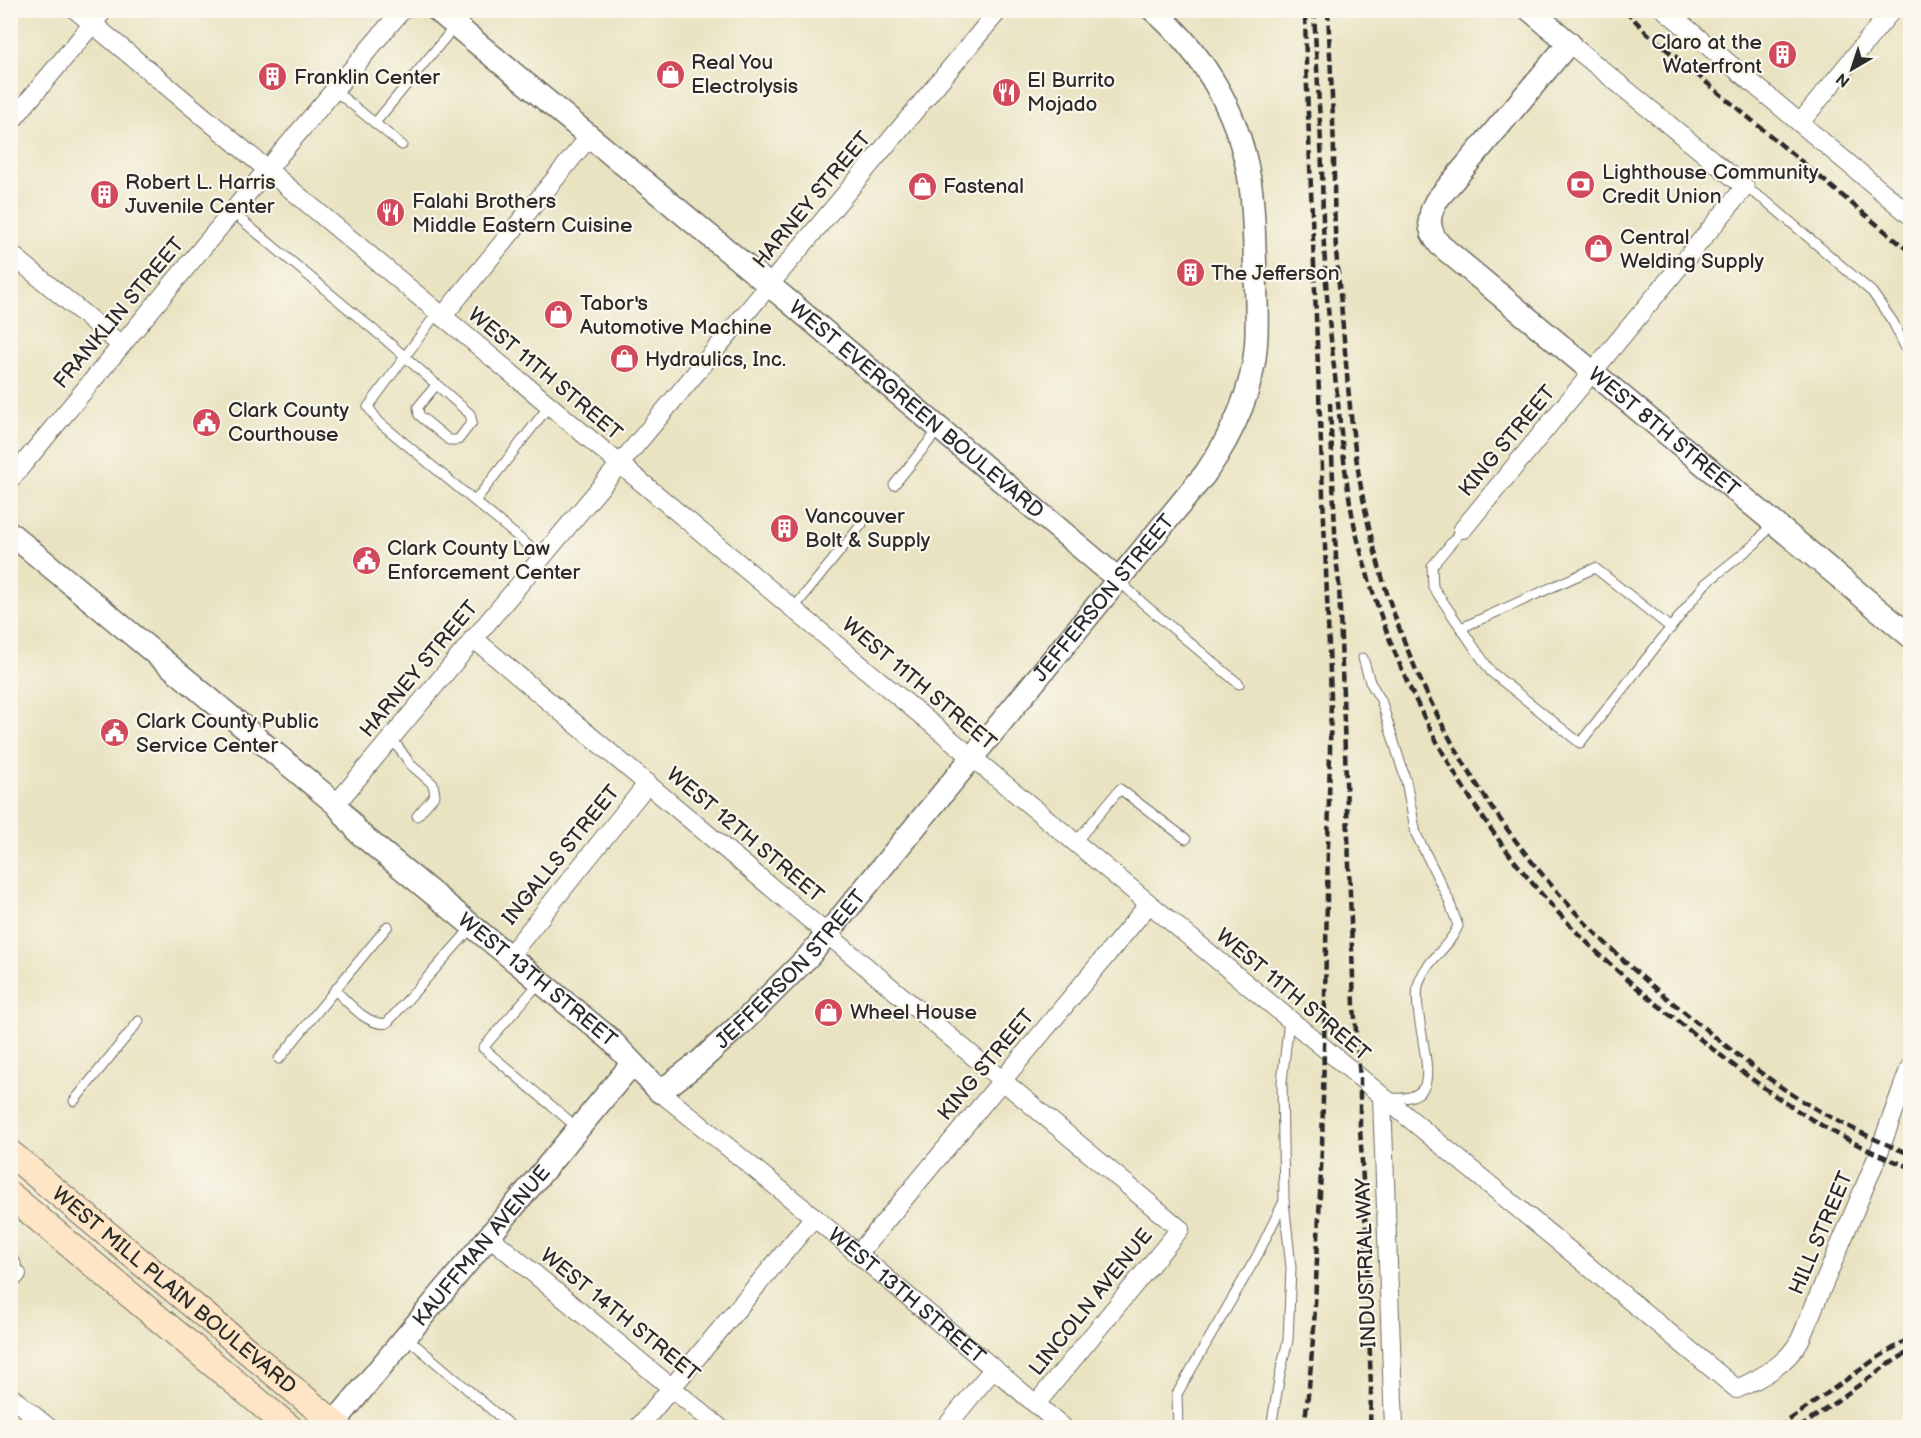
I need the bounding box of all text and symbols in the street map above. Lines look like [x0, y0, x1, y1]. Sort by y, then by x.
place label: Claro at the Waterfront [1651, 30, 1763, 79]
building icon: Claro at the Waterfront [1767, 38, 1799, 70]
north arrow [1822, 39, 1882, 99]
place label: Real You Electrolysis [691, 50, 798, 99]
shop icon: Real You Electrolysis [654, 58, 686, 90]
building icon: Franklin Center [257, 61, 289, 93]
place label: Franklin Center [294, 65, 440, 90]
place label: El Burrito Mojado [1027, 68, 1115, 117]
text: N [1833, 68, 1854, 91]
restaurant icon: El Burrito Mojado [990, 76, 1022, 108]
street label: HARNEY STREET [748, 126, 877, 273]
place label: Lighthouse Community Credit Union [1602, 160, 1819, 209]
bank icon: Lighthouse Community Credit Union [1565, 168, 1597, 200]
place label: Robert L. Harris Juvenile Center [125, 170, 276, 219]
shop icon: Fastenal [906, 170, 938, 202]
place label: Fastenal [943, 174, 1024, 199]
building icon: Robert L. Harris Juvenile Center [88, 178, 120, 210]
place label: Falahi Brothers Middle Eastern Cuisine [412, 189, 632, 238]
restaurant icon: Falahi Brothers Middle Eastern Cuisine [375, 197, 407, 229]
place label: Central Welding Supply [1620, 225, 1765, 274]
street label: FRANKLIN STREET [49, 232, 190, 394]
shop icon: Central Welding Supply [1583, 233, 1615, 265]
building icon: The Jefferson [1174, 257, 1206, 289]
place label: The Jefferson [1211, 261, 1339, 286]
place label: Tabor's Automotive Machine [580, 291, 772, 340]
street label: WEST EVERGREEN BOULEVARD [784, 295, 1049, 524]
shop icon: Tabor's Automotive Machine [543, 299, 575, 331]
street label: WEST 11TH STREET [463, 302, 627, 446]
shop icon: Hydraulics, Inc. [608, 343, 640, 375]
place label: Hydraulics, Inc. [645, 347, 786, 372]
street label: WEST 8TH STREET [1584, 361, 1745, 502]
street label: KING STREET [1453, 380, 1561, 502]
place label: Clark County Courthouse [228, 398, 350, 447]
public building icon: Clark County Courthouse [191, 406, 223, 438]
place label: Vancouver Bolt & Supply [805, 504, 931, 553]
street label: JEFFERSON STREET [1027, 509, 1179, 687]
building icon: Vancouver Bolt & Supply [768, 512, 800, 544]
place label: Clark County Law Enforcement Center [387, 536, 581, 585]
public building icon: Clark County Law Enforcement Center [350, 544, 382, 576]
street label: HARNEY STREET [355, 595, 484, 742]
street label: WEST 11TH STREET [837, 612, 1001, 756]
place label: Clark County Public Service Center [136, 709, 319, 758]
public building icon: Clark County Public Service Center [99, 717, 131, 749]
street label: WEST 12TH STREET [661, 762, 829, 908]
street label: INGALLS STREET [497, 780, 625, 930]
street label: JEFFERSON STREET [710, 884, 871, 1054]
street label: WEST 13TH STREET [453, 907, 622, 1052]
street label: WEST 11TH STREET [1211, 923, 1375, 1067]
shop icon: Wheel House [813, 996, 845, 1028]
place label: Wheel House [850, 1000, 977, 1025]
street label: KING STREET [932, 1004, 1040, 1126]
street label: KAUFFMAN AVENUE [407, 1160, 555, 1331]
street label: HILL STREET [1784, 1167, 1858, 1298]
street label: INDUSTRIAL WAY [1351, 1177, 1381, 1348]
street label: WEST MILL PLAIN BOULEVARD [47, 1181, 302, 1399]
street label: WEST 13TH STREET [823, 1222, 991, 1369]
street label: LINCOLN AVENUE [1024, 1224, 1158, 1380]
street label: WEST 14TH STREET [535, 1243, 705, 1387]

